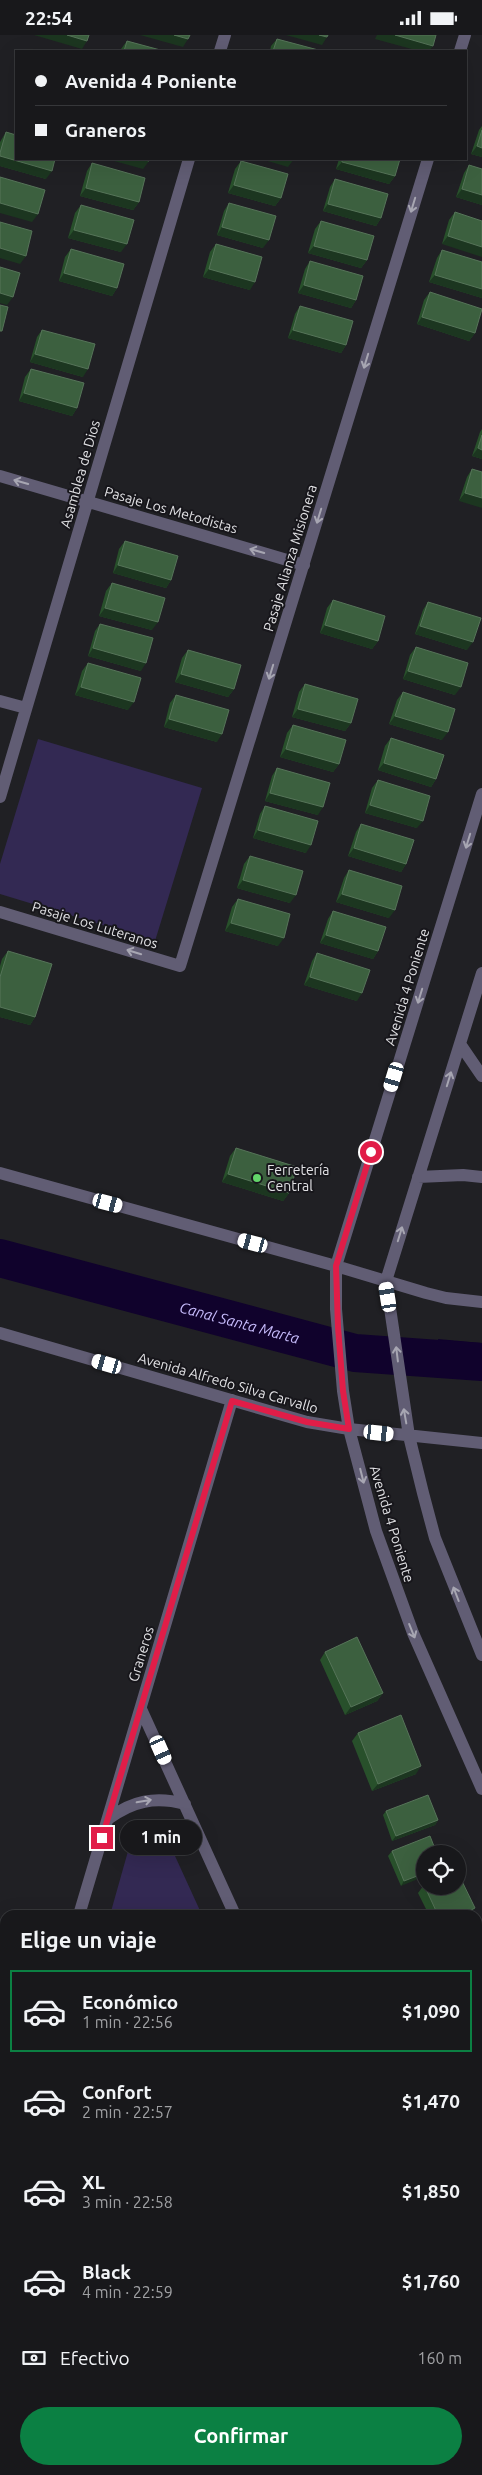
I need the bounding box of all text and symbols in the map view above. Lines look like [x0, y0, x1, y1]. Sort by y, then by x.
text: 22:54 [25, 7, 73, 29]
text: Avenida 4 Poniente [65, 70, 237, 92]
text: Graneros [65, 119, 146, 141]
one-way arrow [408, 197, 418, 213]
one-way arrow [361, 352, 370, 368]
street label: Asamblea de Dios [57, 418, 103, 530]
one-way arrow [13, 477, 29, 487]
street label: Pasaje Los Metodistas [103, 483, 239, 537]
street label: Pasaje Alianza Misionera [260, 483, 320, 633]
one-way arrow [313, 508, 323, 524]
one-way arrow [249, 546, 265, 555]
one-way arrow [265, 663, 275, 679]
one-way arrow [462, 833, 472, 849]
street label: Pasaje Los Luteranos [30, 898, 160, 952]
street label: Avenida 4 Poniente [382, 927, 432, 1047]
one-way arrow [126, 947, 142, 957]
one-way arrow [414, 988, 424, 1004]
car [382, 1060, 405, 1094]
one-way arrow [444, 1072, 454, 1088]
route start [360, 1141, 382, 1163]
place label: Ferretería Central [267, 1162, 330, 1194]
marker: Ferretería Central [251, 1172, 263, 1184]
car [91, 1192, 124, 1214]
one-way arrow [396, 1227, 406, 1243]
car [236, 1232, 269, 1254]
car [378, 1281, 397, 1313]
water label: Canal Santa Marta [178, 1298, 301, 1346]
one-way arrow [391, 1347, 401, 1363]
street label: Avenida Alfredo Silva Carvallo [136, 1350, 320, 1416]
car [90, 1353, 123, 1375]
one-way arrow [400, 1408, 410, 1424]
car [363, 1424, 394, 1442]
street label: Avenida 4 Poniente [367, 1464, 417, 1584]
one-way arrow [358, 1468, 367, 1484]
one-way arrow [451, 1587, 461, 1602]
one-way arrow [408, 1623, 417, 1638]
street label: Graneros [125, 1624, 157, 1684]
car [148, 1733, 173, 1767]
one-way arrow [136, 1796, 152, 1806]
callout: 1 min [120, 1821, 202, 1855]
route end [91, 1827, 113, 1849]
text: 1 min [141, 1828, 181, 1846]
map controls [416, 1845, 466, 1895]
button: locate [416, 1845, 466, 1895]
text: Elige un viaje [20, 1927, 157, 1952]
icon: car [22, 1989, 67, 2034]
text: Económico [82, 1991, 178, 2013]
text: $1,090 [402, 2000, 460, 2022]
text: 1 min · 22:56 [82, 2013, 173, 2031]
icon: car [22, 2079, 67, 2124]
text: Confort [82, 2081, 152, 2103]
text: $1,470 [402, 2090, 460, 2112]
text: 2 min · 22:57 [82, 2103, 173, 2121]
icon: car [22, 2169, 67, 2214]
text: XL [82, 2171, 105, 2193]
text: $1,850 [402, 2180, 460, 2202]
text: 3 min · 22:58 [82, 2193, 173, 2211]
icon: car [22, 2259, 67, 2304]
text: Black [82, 2261, 131, 2283]
text: $1,760 [402, 2270, 460, 2292]
text: 4 min · 22:59 [82, 2283, 173, 2301]
icon: cash [20, 2344, 48, 2372]
text: Efectivo [60, 2347, 130, 2369]
text: 160 m [417, 2349, 462, 2367]
button: Confirmar [20, 2407, 462, 2465]

